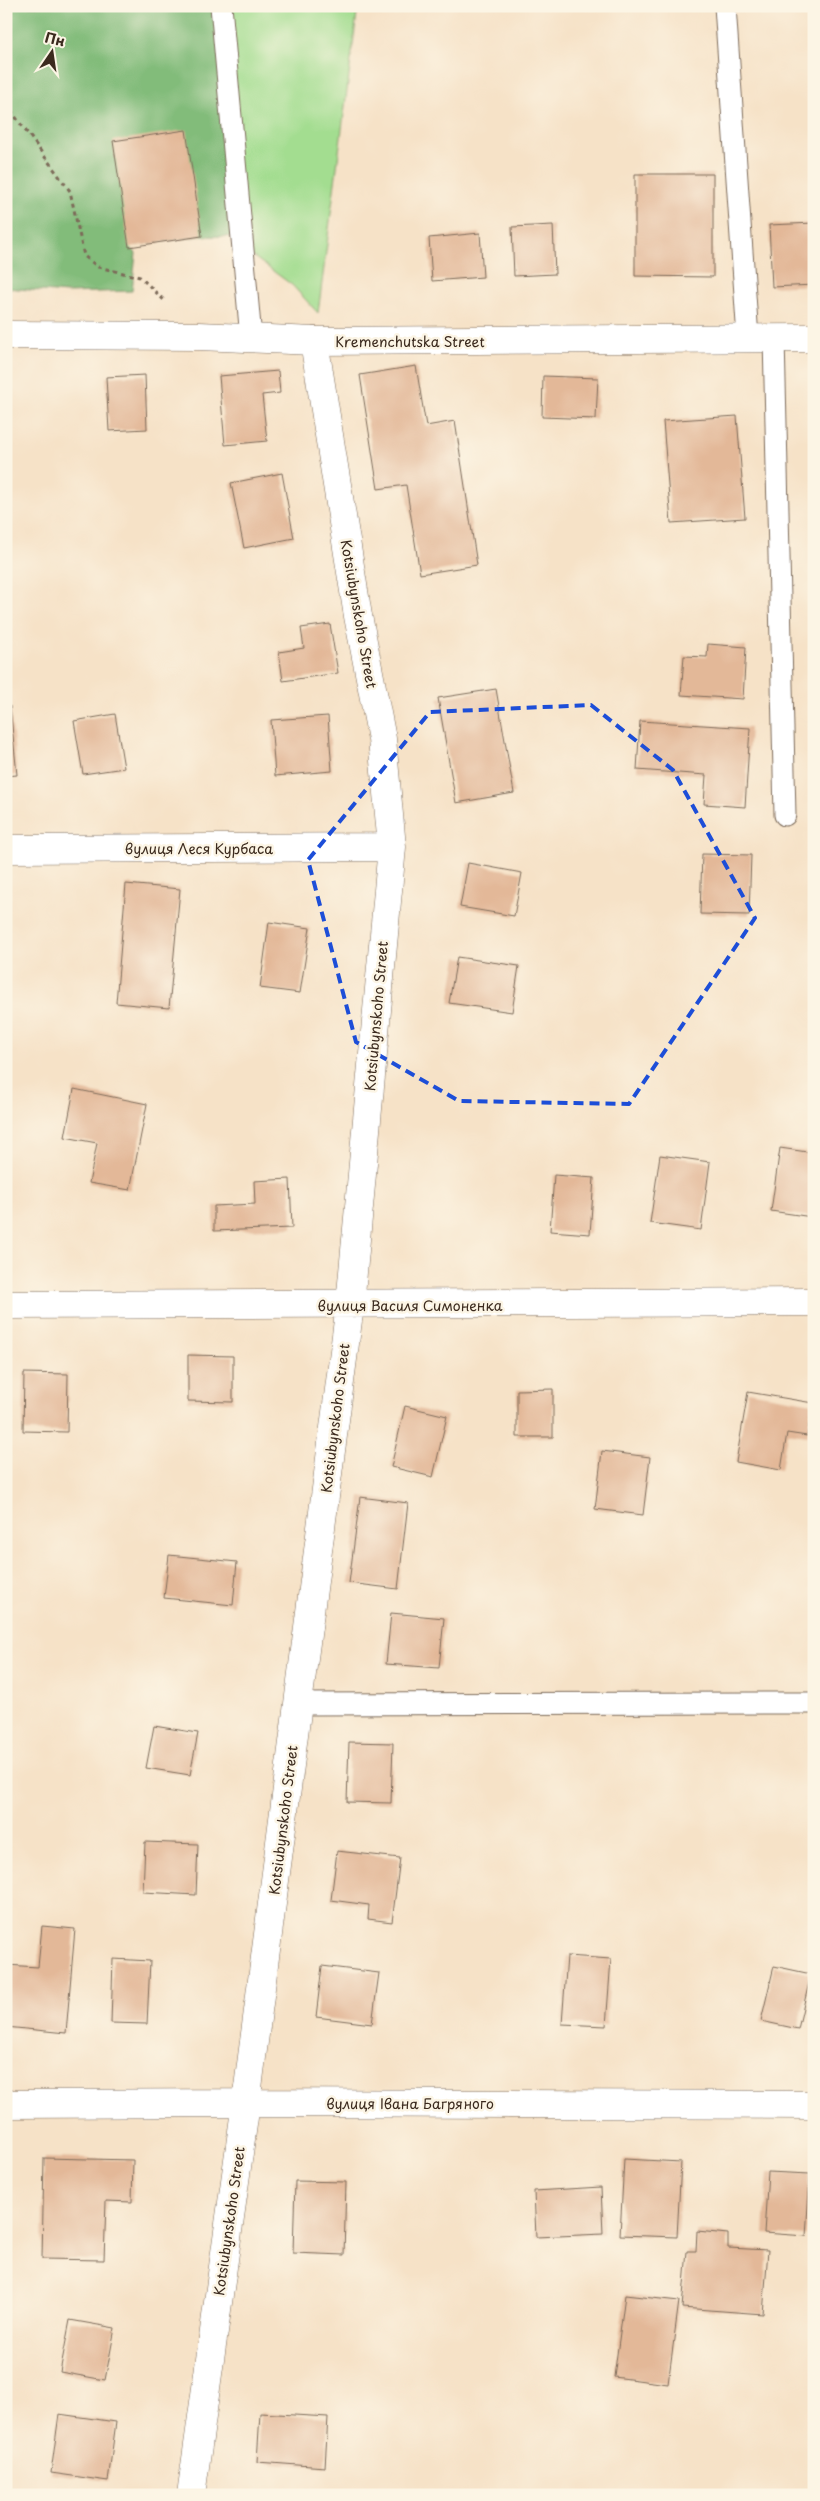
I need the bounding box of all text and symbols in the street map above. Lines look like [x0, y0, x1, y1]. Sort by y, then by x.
text: Пн [43, 26, 67, 51]
north arrow [28, 28, 78, 78]
street label: Kremenchutska Street [335, 331, 485, 352]
street label: Kotsiubynskoho Street [336, 538, 382, 690]
street label: вулиця Леся Курбаса [125, 838, 273, 859]
street label: Kotsiubynskoho Street [359, 940, 393, 1092]
street label: вулиця Василя Симоненка [318, 1295, 503, 1316]
street label: Kotsiubynskoho Street [315, 1342, 355, 1494]
street label: Kotsiubynskoho Street [263, 1744, 303, 1896]
street label: вулиця Івана Багряного [326, 2093, 494, 2114]
street label: Kotsiubynskoho Street [208, 2145, 250, 2297]

